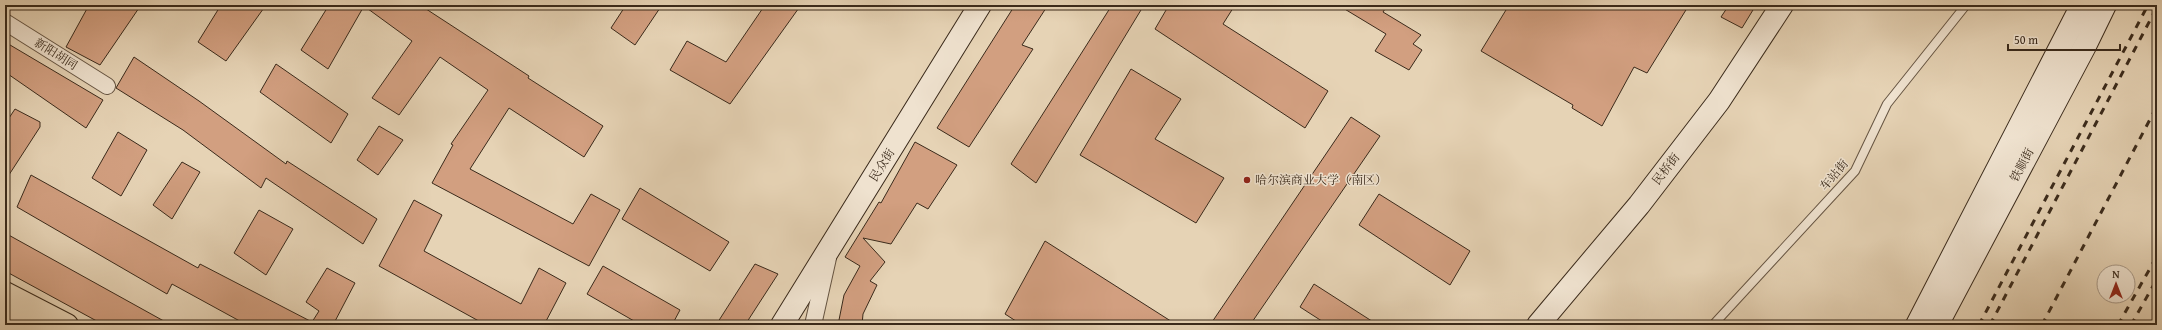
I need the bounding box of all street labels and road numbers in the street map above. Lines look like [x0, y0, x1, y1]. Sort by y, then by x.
street label: 新阳胡同 [31, 34, 81, 74]
street label: 民众街 [865, 144, 899, 185]
street label: 铁顺街 [2006, 144, 2038, 185]
street label: 民桥街 [1648, 148, 1684, 188]
street label: 车站街 [1816, 155, 1852, 194]

